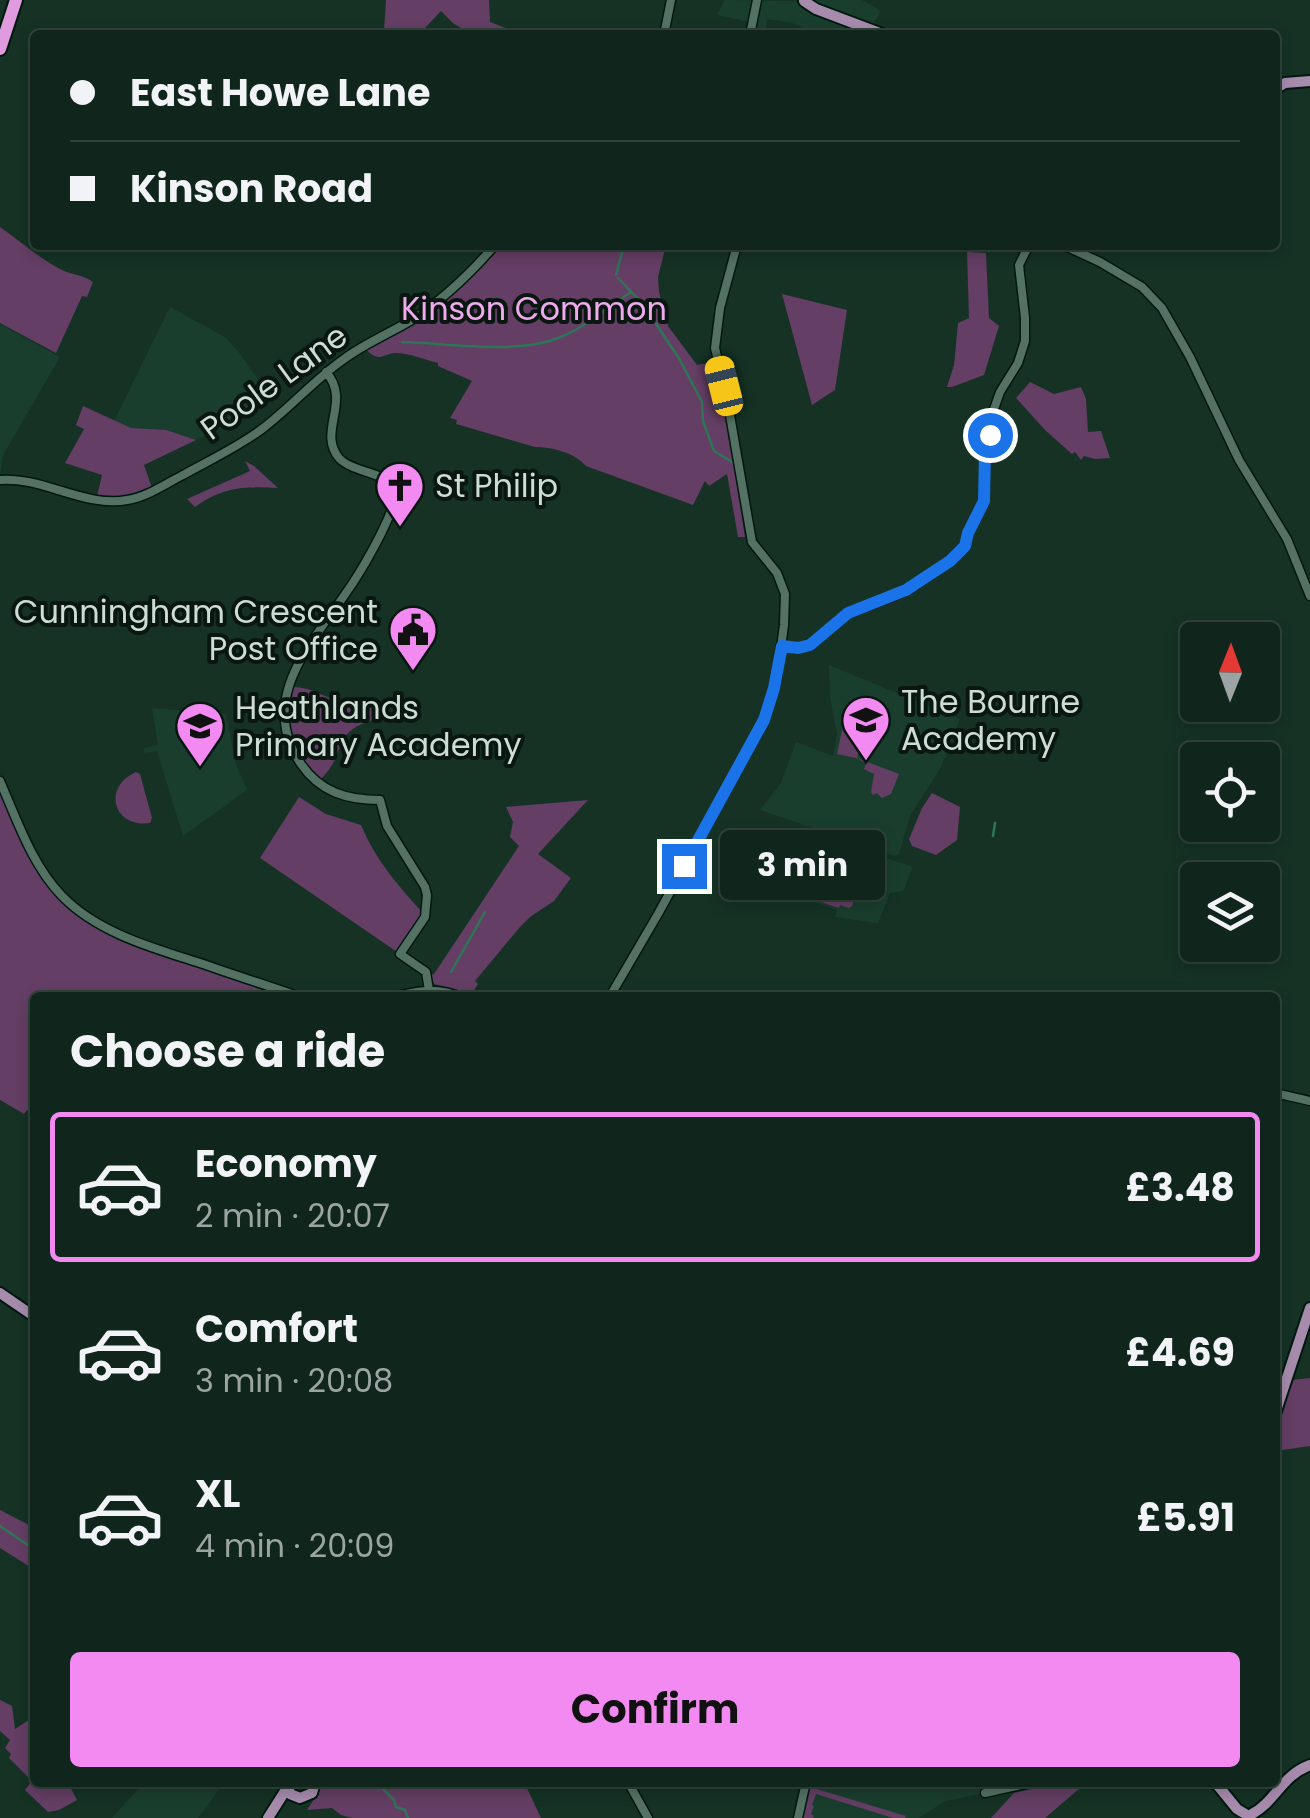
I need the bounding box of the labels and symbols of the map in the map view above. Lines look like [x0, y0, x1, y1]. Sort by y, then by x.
park label: Kinson Common [401, 286, 667, 331]
street label: Poole Lane [191, 313, 356, 450]
car [702, 353, 746, 419]
route start [968, 413, 1013, 458]
church icon: St Philip [374, 460, 426, 528]
place label: St Philip [435, 463, 558, 508]
place label: Cunningham Crescent Post Office [14, 589, 378, 671]
public building icon: Cunningham Crescent Post Office [387, 604, 439, 672]
north arrow [1180, 622, 1280, 722]
place label: The Bourne Academy [901, 679, 1080, 761]
place label: Heathlands Primary Academy [235, 685, 522, 767]
school or university icon: The Bourne Academy [840, 694, 892, 762]
school or university icon: Heathlands Primary Academy [174, 700, 226, 768]
callout: 3 min [719, 831, 884, 901]
route end [662, 844, 707, 889]

